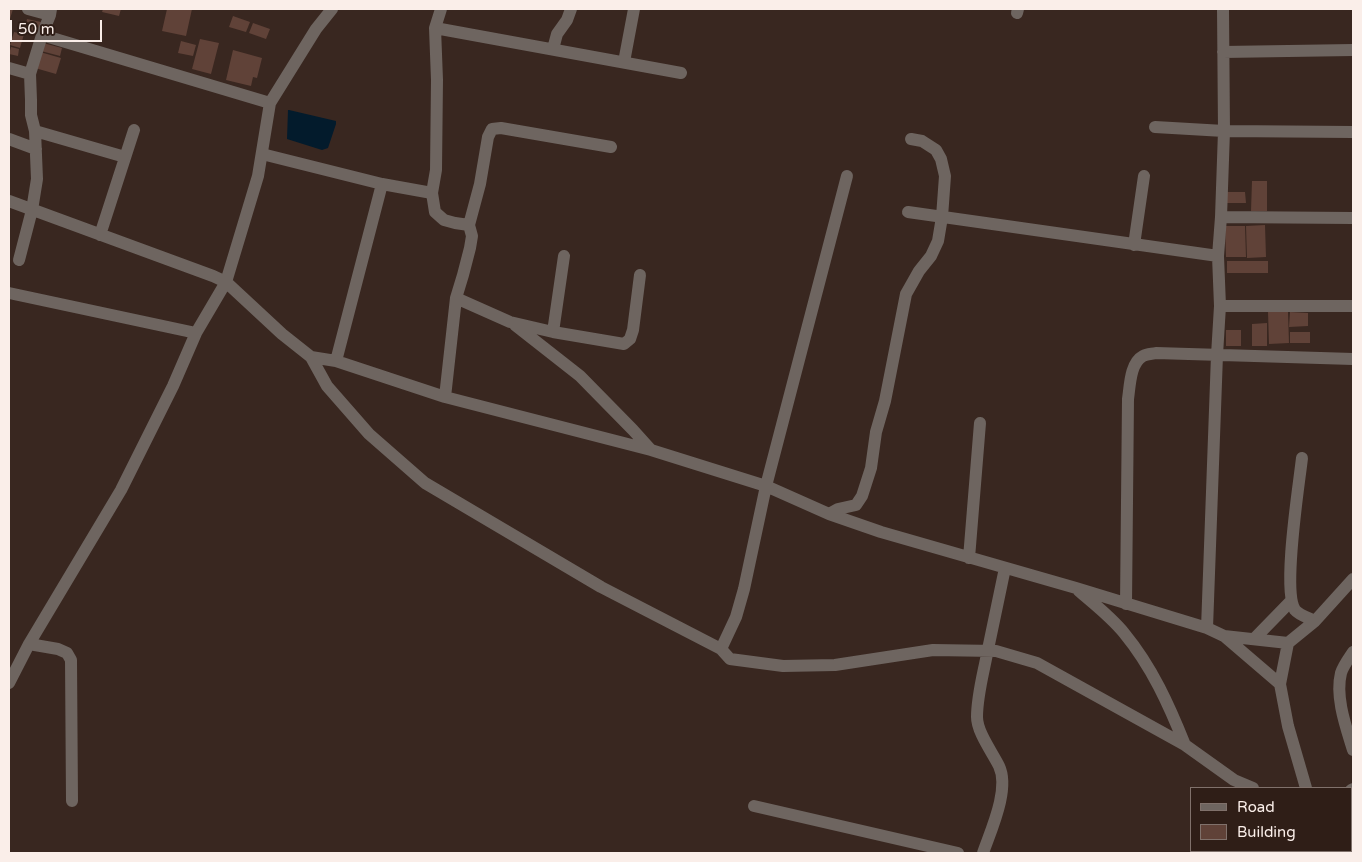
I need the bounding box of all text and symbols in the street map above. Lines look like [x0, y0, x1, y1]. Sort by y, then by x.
scale bar [12, 10, 105, 42]
text: 50 m [18, 20, 55, 38]
legend [1190, 787, 1352, 852]
text: Road [1237, 798, 1275, 816]
text: Building [1237, 823, 1296, 841]

